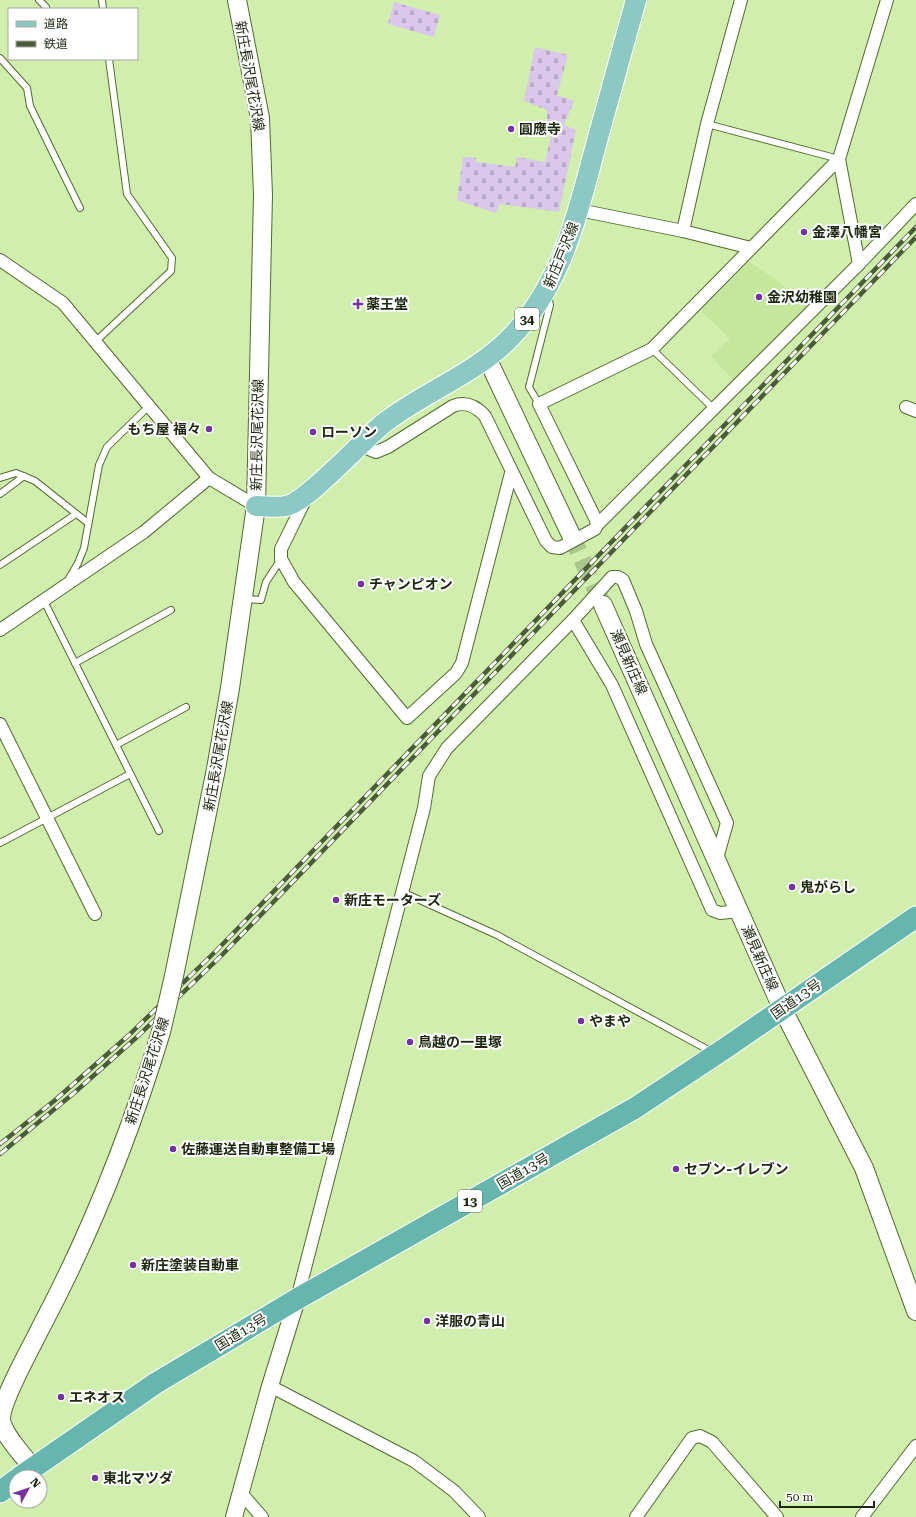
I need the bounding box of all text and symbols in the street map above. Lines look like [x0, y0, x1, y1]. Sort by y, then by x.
legend [8, 8, 138, 60]
text: 道路 [44, 17, 68, 31]
street label: 新庄長沢尾花沢線 [232, 19, 268, 133]
text: 鉄道 [44, 37, 68, 51]
place label: 圓應寺 [519, 121, 561, 137]
marker: 圓應寺 [506, 124, 516, 134]
street label: 新庄戸沢線 [540, 220, 582, 290]
place label: 金澤八幡宮 [812, 224, 882, 240]
marker: 金澤八幡宮 [799, 227, 809, 237]
place label: 金沢幼稚園 [767, 289, 837, 305]
marker: 金沢幼稚園 [754, 292, 764, 302]
place label: 薬王堂 [366, 296, 408, 312]
marker: 薬王堂 [353, 299, 363, 309]
road number: 34 [515, 308, 539, 330]
street label: 新庄長沢尾花沢線 [248, 379, 266, 491]
place label: もち屋 福々 [127, 421, 201, 437]
marker: もち屋 福々 [204, 424, 214, 434]
place label: ローソン [321, 424, 377, 440]
marker: ローソン [308, 427, 318, 437]
place label: チャンピオン [369, 576, 453, 592]
marker: チャンピオン [356, 579, 366, 589]
street label: 瀬見新庄線 [607, 627, 651, 697]
street label: 新庄長沢尾花沢線 [200, 699, 236, 813]
place label: 鬼がらし [800, 879, 856, 895]
marker: 鬼がらし [787, 882, 797, 892]
place label: 新庄モーターズ [344, 892, 441, 908]
marker: 新庄モーターズ [331, 895, 341, 905]
street label: 瀬見新庄線 [738, 923, 782, 993]
street label: 国道13号 [768, 976, 824, 1022]
place label: やまや [589, 1013, 631, 1029]
street label: 新庄長沢尾花沢線 [122, 1015, 172, 1127]
marker: やまや [576, 1016, 586, 1026]
place label: 鳥越の一里塚 [418, 1034, 502, 1050]
marker: 鳥越の一里塚 [405, 1037, 415, 1047]
place label: 佐藤運送自動車整備工場 [181, 1141, 335, 1157]
marker: 佐藤運送自動車整備工場 [168, 1144, 178, 1154]
street label: 国道13号 [494, 1150, 552, 1192]
place label: セブン-イレブン [684, 1161, 789, 1177]
marker: セブン-イレブン [671, 1164, 681, 1174]
road number: 13 [458, 1190, 482, 1212]
place label: 新庄塗装自動車 [141, 1257, 239, 1273]
marker: 新庄塗装自動車 [128, 1260, 138, 1270]
street label: 国道13号 [212, 1310, 270, 1354]
place label: 洋服の青山 [435, 1313, 505, 1329]
marker: 洋服の青山 [422, 1316, 432, 1326]
place label: エネオス [69, 1389, 125, 1405]
marker: エネオス [56, 1392, 66, 1402]
north arrow [8, 1469, 48, 1509]
place label: 東北マツダ [103, 1470, 173, 1486]
marker: 東北マツダ [90, 1473, 100, 1483]
text: N [28, 1475, 43, 1491]
scale bar [780, 1483, 874, 1509]
text: 50 m [786, 1490, 813, 1504]

